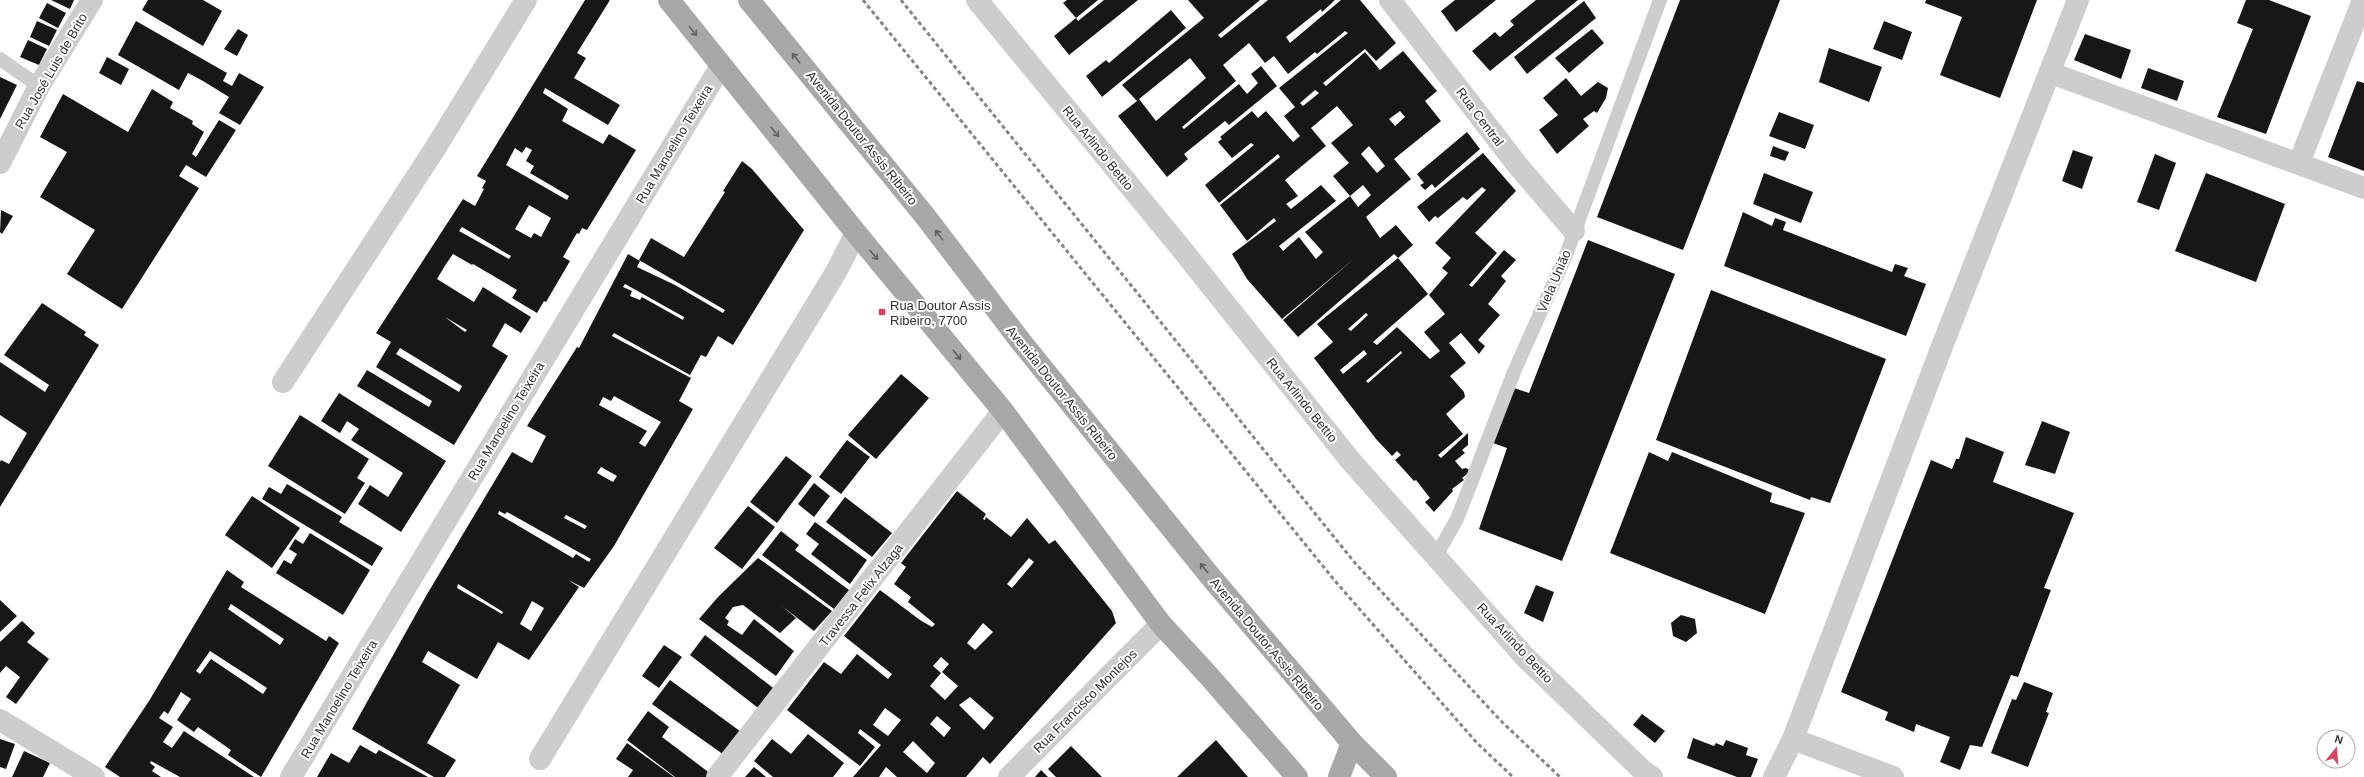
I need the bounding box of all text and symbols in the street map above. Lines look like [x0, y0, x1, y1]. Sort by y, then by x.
street label: Rua José Luis de Brito [12, 11, 90, 131]
one-way arrow [689, 25, 698, 36]
one-way arrow [792, 52, 800, 63]
street label: Avenida Doutor Assis Ribeiro [803, 68, 921, 208]
street label: Rua Manoelino Teixeira [633, 81, 716, 206]
street label: Rua Central [1453, 85, 1507, 149]
street label: Rua Arlindo Bettio [1059, 103, 1137, 193]
one-way arrow [770, 127, 779, 138]
one-way arrow [935, 229, 944, 240]
street label: Viela União [1534, 248, 1574, 314]
one-way arrow [870, 249, 879, 260]
place label: Rua Doutor Assis Ribeiro, 7700 [890, 298, 991, 328]
marker: Rua Doutor Assis Ribeiro, 7700 [877, 307, 887, 317]
street label: Avenida Doutor Assis Ribeiro [1003, 323, 1121, 463]
one-way arrow [953, 350, 962, 360]
street label: Rua Arlindo Bettio [1263, 355, 1341, 445]
street label: Rua Manoelino Teixeira [465, 358, 548, 483]
street label: Travessa Felix Alzaga [816, 540, 906, 650]
one-way arrow [1199, 563, 1208, 574]
street label: Avenida Doutor Assis Ribeiro [1207, 575, 1327, 713]
street label: Rua Arlindo Bettio [1474, 600, 1556, 686]
street label: Rua Manoelino Teixeira [298, 636, 381, 761]
street label: Rua Francisco Montejos [1030, 646, 1140, 756]
north arrow [2316, 729, 2356, 769]
text: N [2333, 733, 2345, 746]

